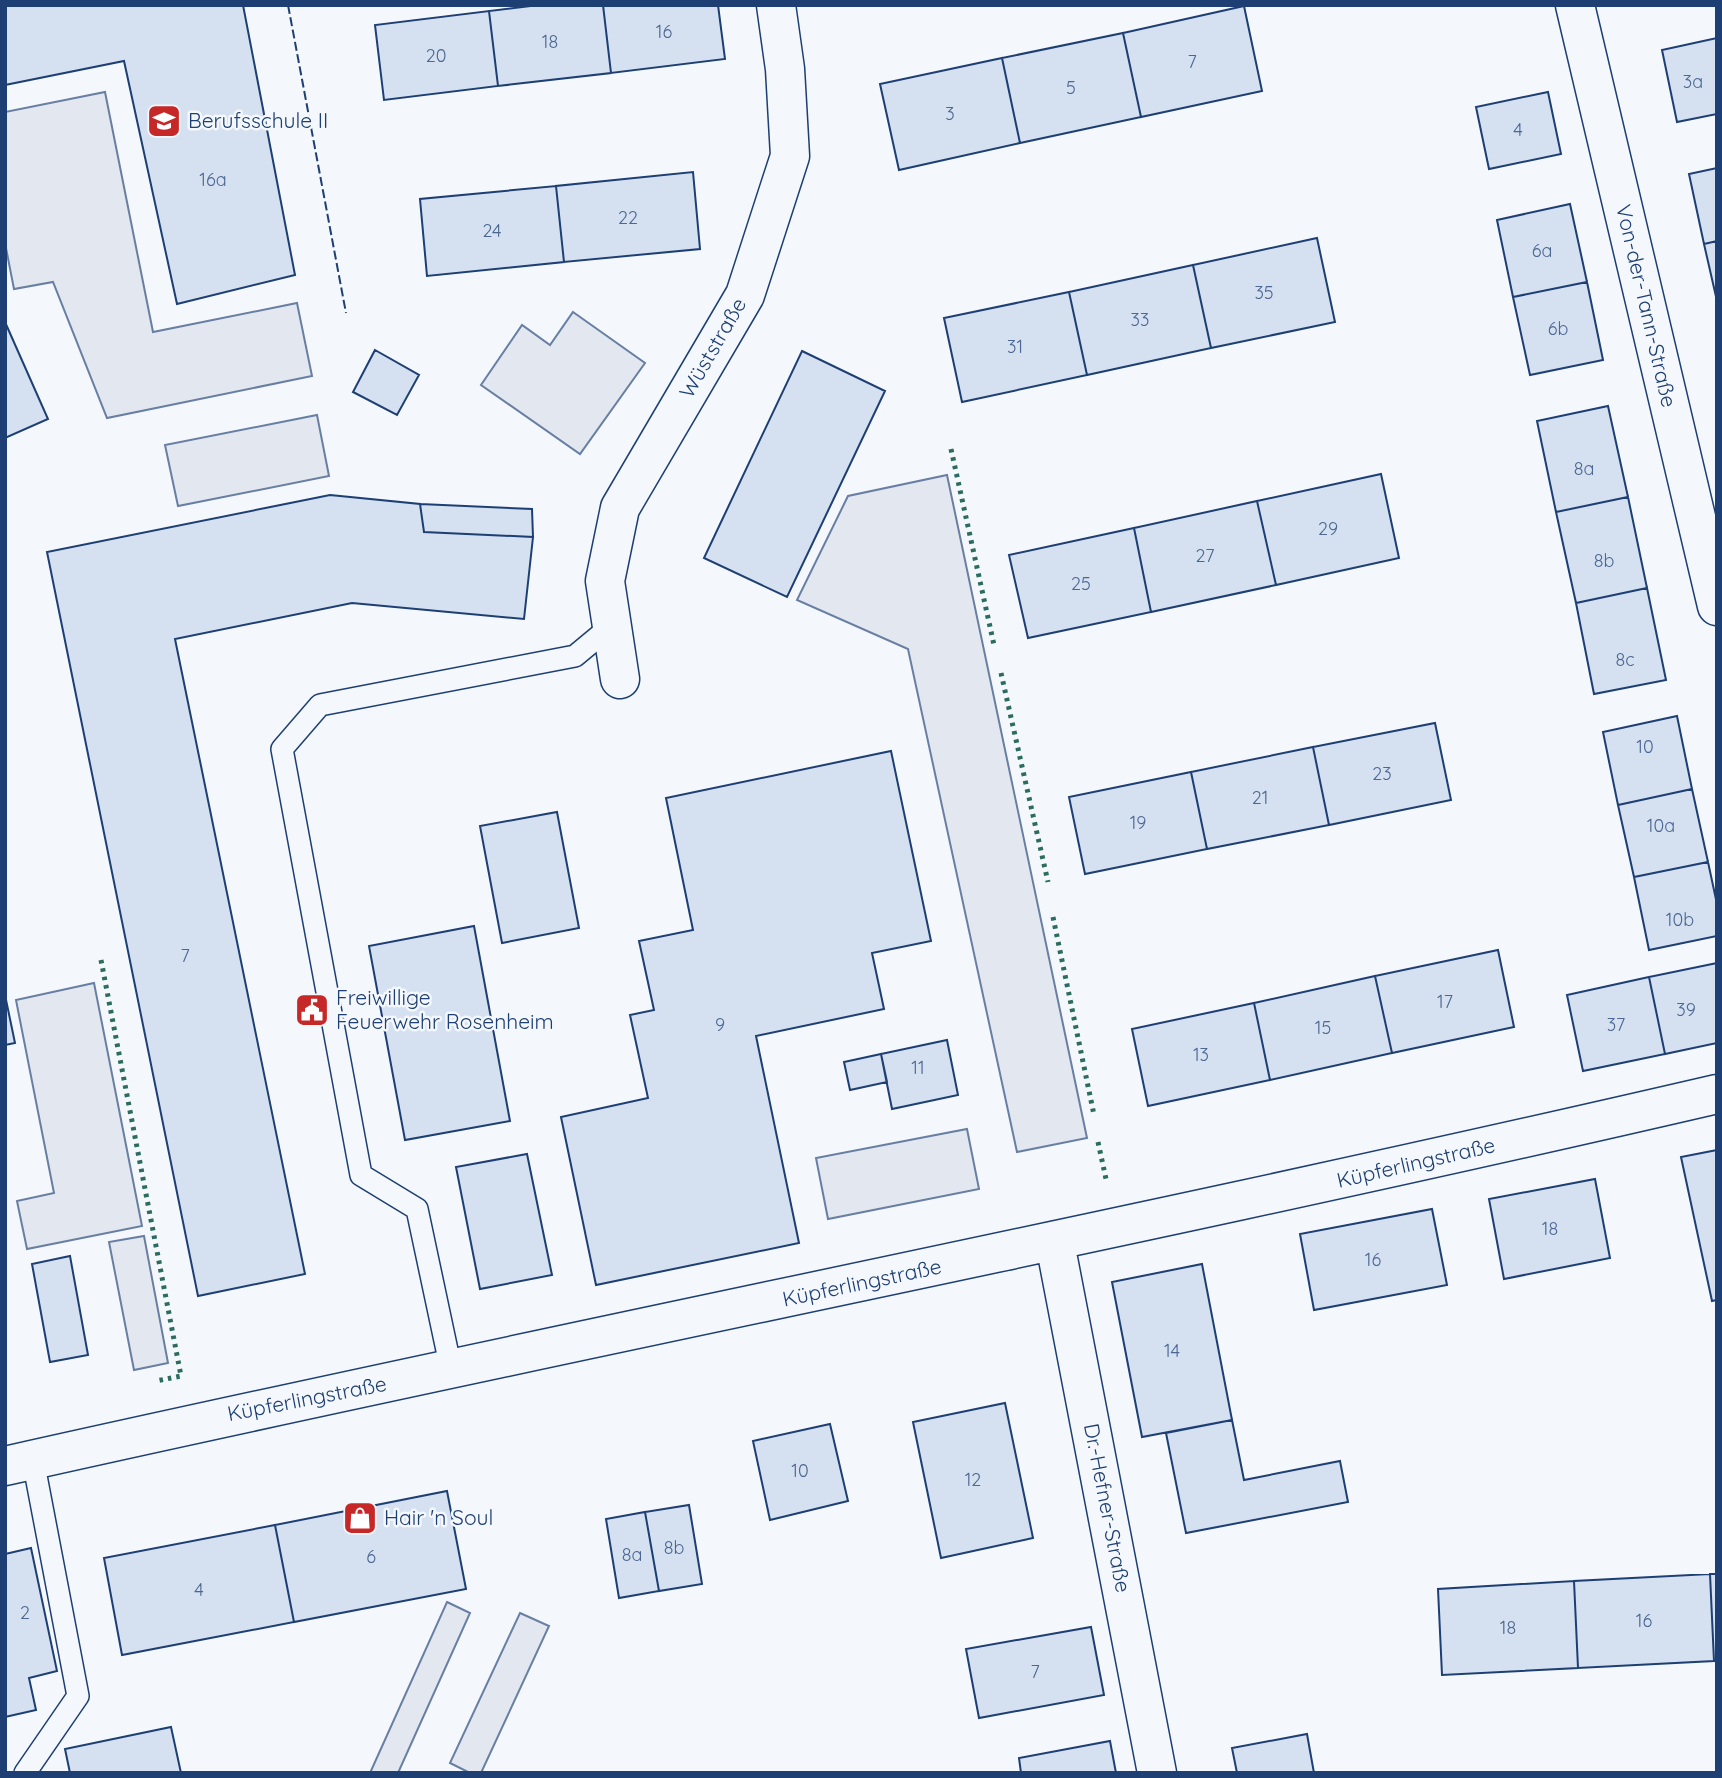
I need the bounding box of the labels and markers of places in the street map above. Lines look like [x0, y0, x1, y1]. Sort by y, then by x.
school or university icon: Berufsschule II [145, 102, 183, 140]
place label: Berufsschule II [188, 107, 328, 133]
place label: Freiwillige Feuerwehr Rosenheim [336, 984, 554, 1034]
public building icon: Freiwillige Feuerwehr Rosenheim [293, 991, 331, 1029]
shop icon: Hair 'n Soul [341, 1499, 379, 1537]
place label: Hair 'n Soul [384, 1504, 493, 1530]

